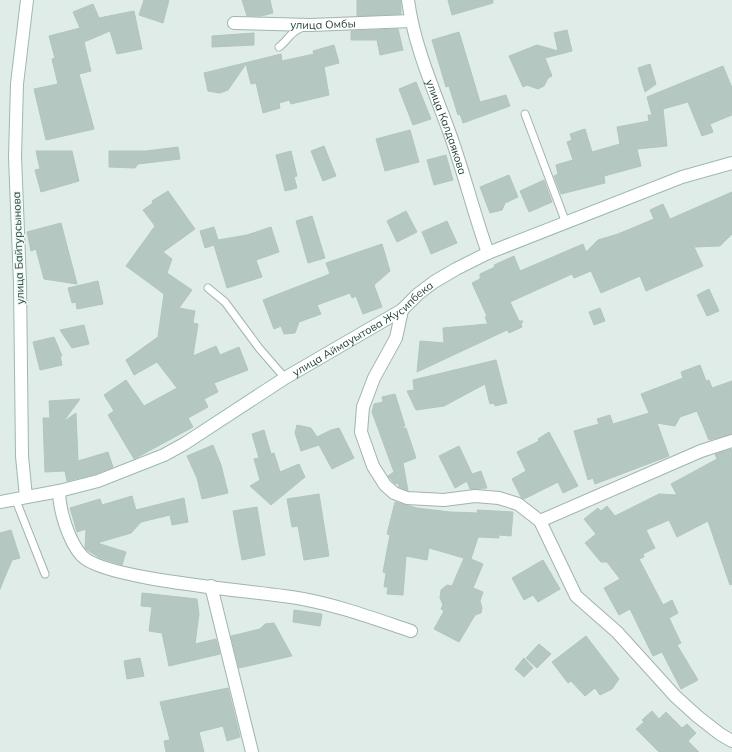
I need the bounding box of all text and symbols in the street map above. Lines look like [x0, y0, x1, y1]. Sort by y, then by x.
street label: улица Омбы [290, 16, 356, 32]
street label: улица Калдаякова [423, 78, 470, 176]
street label: улица Байтурсынова [9, 191, 27, 305]
street label: улица Аймауытова Жусипбека [290, 278, 436, 379]

